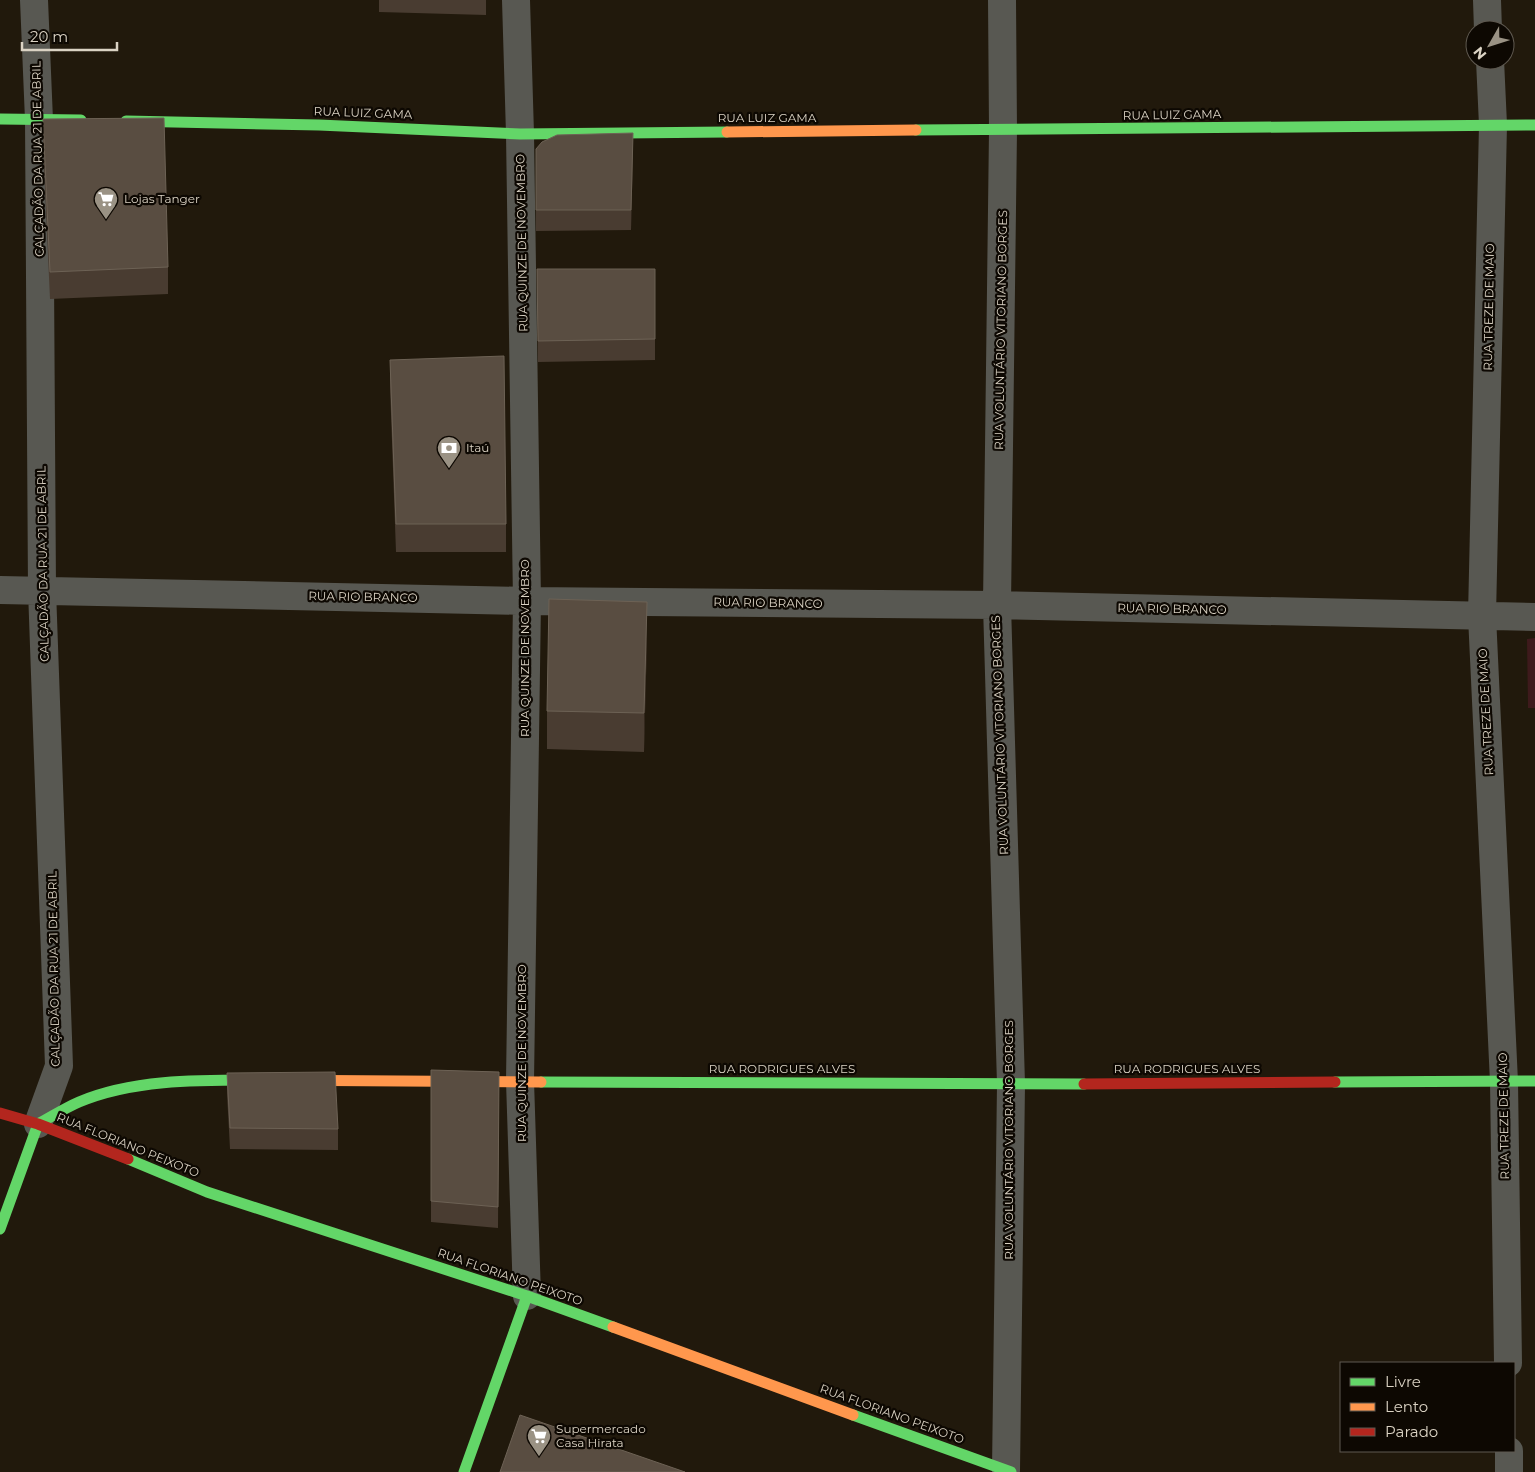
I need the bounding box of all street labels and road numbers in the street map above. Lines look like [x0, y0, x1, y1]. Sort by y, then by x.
street label: CALÇADÃO DA RUA 21 DE ABRIL [28, 61, 47, 257]
street label: RUA LUIZ GAMA [313, 103, 413, 122]
street label: RUA LUIZ GAMA [1123, 106, 1222, 123]
street label: RUA LUIZ GAMA [718, 110, 817, 125]
street label: RUA QUINZE DE NOVEMBRO [512, 154, 531, 332]
street label: RUA VOLUNTÁRIO VITORIANO BORGES [991, 210, 1010, 450]
street label: RUA TREZE DE MAIO [1480, 243, 1497, 371]
street label: CALÇADÃO DA RUA 21 DE ABRIL [33, 466, 52, 662]
street label: RUA QUINZE DE NOVEMBRO [517, 559, 532, 737]
street label: RUA RIO BRANCO [308, 588, 418, 605]
street label: RUA RIO BRANCO [713, 594, 823, 611]
street label: RUA RIO BRANCO [1117, 600, 1227, 617]
street label: RUA VOLUNTÁRIO VITORIANO BORGES [988, 615, 1011, 855]
street label: RUA TREZE DE MAIO [1475, 648, 1496, 776]
street label: CALÇADÃO DA RUA 21 DE ABRIL [44, 871, 63, 1067]
street label: RUA QUINZE DE NOVEMBRO [514, 964, 529, 1142]
street label: RUA VOLUNTÁRIO VITORIANO BORGES [1001, 1020, 1016, 1260]
street label: RUA TREZE DE MAIO [1495, 1052, 1512, 1180]
street label: RUA RODRIGUES ALVES [709, 1061, 855, 1076]
street label: RUA RODRIGUES ALVES [1114, 1061, 1260, 1076]
street label: RUA FLORIANO PEIXOTO [55, 1109, 202, 1180]
street label: RUA FLORIANO PEIXOTO [436, 1245, 585, 1308]
street label: RUA FLORIANO PEIXOTO [818, 1380, 966, 1447]

